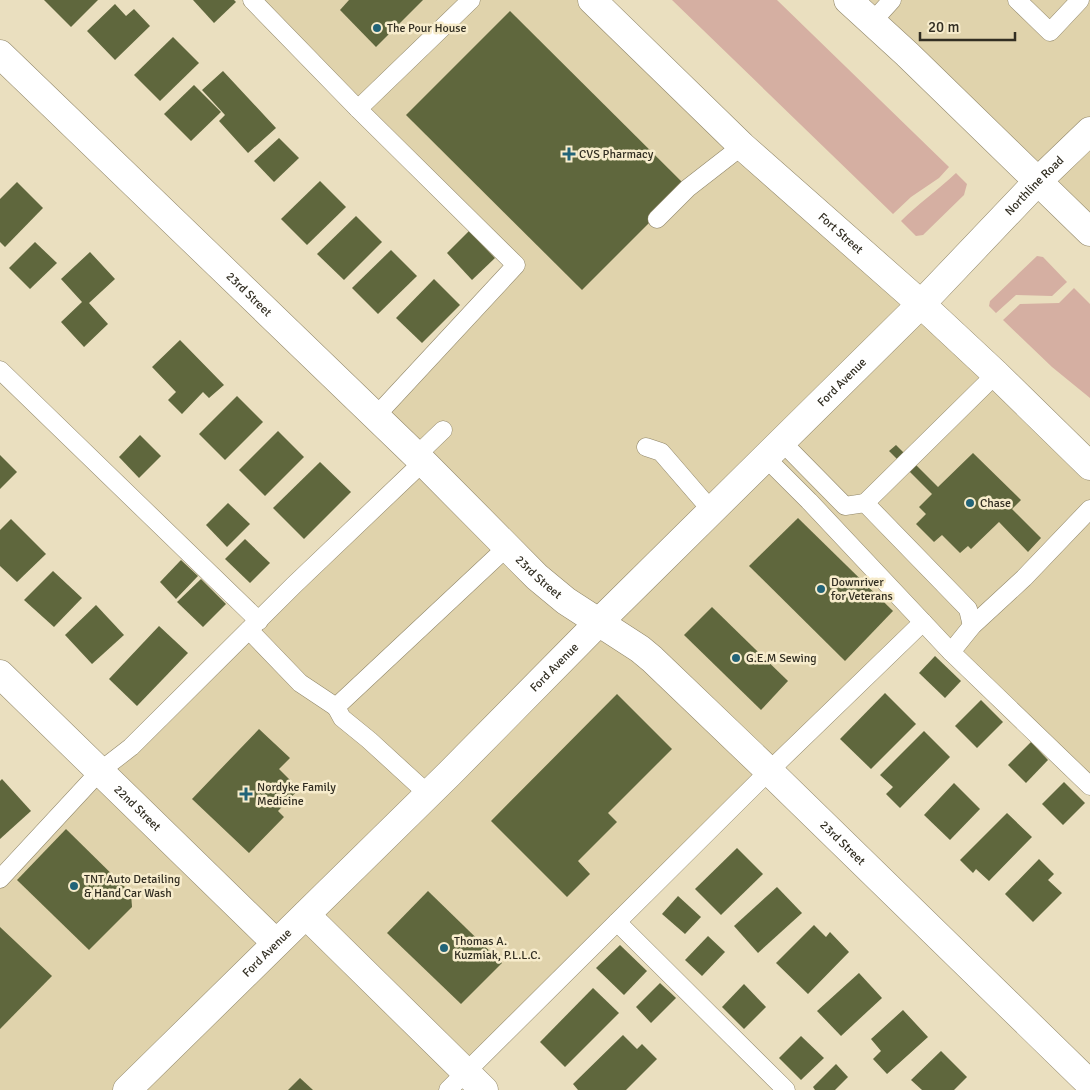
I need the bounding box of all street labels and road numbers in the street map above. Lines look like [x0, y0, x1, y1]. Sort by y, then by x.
street label: Northline Road [1002, 153, 1067, 219]
street label: Fort Street [815, 209, 866, 257]
street label: 23rd Street [223, 269, 275, 320]
street label: Ford Avenue [814, 355, 870, 410]
street label: 23rd Street [512, 552, 565, 602]
street label: Ford Avenue [527, 640, 582, 695]
street label: 22nd Street [111, 782, 164, 834]
street label: 23rd Street [817, 817, 869, 868]
street label: Ford Avenue [239, 925, 295, 980]

